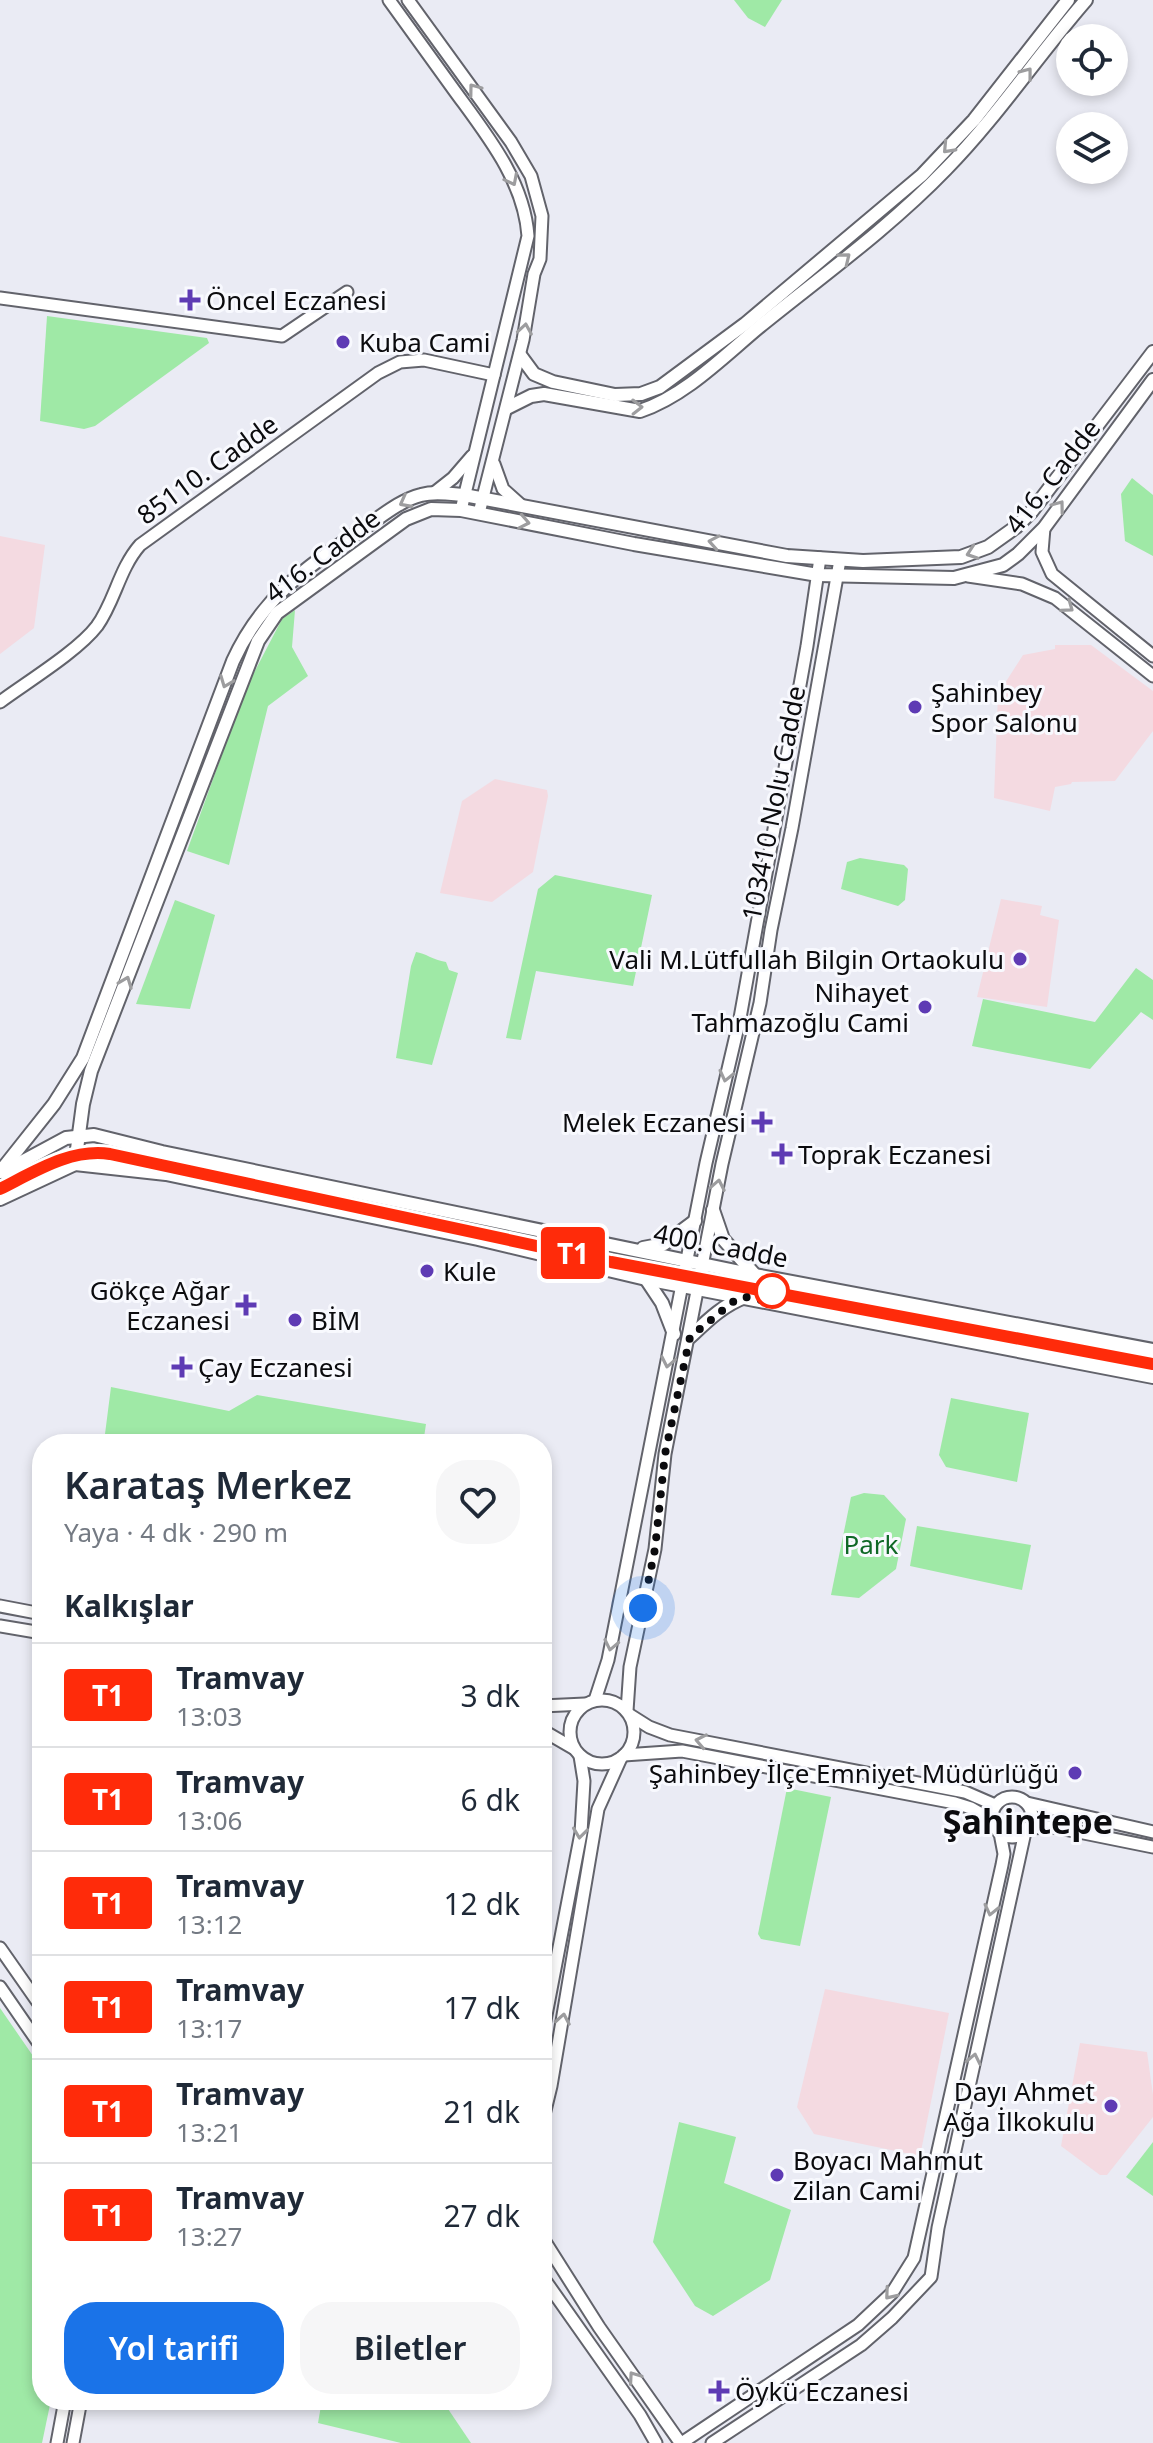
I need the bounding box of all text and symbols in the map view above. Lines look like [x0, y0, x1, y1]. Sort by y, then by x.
map controls [1056, 24, 1128, 184]
button: locate [1056, 24, 1128, 96]
one-way arrow [1018, 67, 1032, 82]
one-way arrow [469, 84, 484, 98]
button: layers [1056, 112, 1128, 184]
one-way arrow [944, 138, 958, 153]
one-way arrow [502, 171, 518, 186]
one-way arrow [836, 253, 850, 268]
place label: Öncel Eczanesi [206, 282, 387, 318]
marker: Öncel Eczanesi [181, 291, 199, 309]
one-way arrow [516, 322, 533, 336]
place label: Kuba Cami [359, 324, 491, 360]
marker: Kuba Cami [334, 333, 352, 351]
one-way arrow [631, 399, 643, 416]
street label: 85110. Cadde [129, 406, 285, 532]
street label: 416. Cadde [996, 411, 1108, 541]
one-way arrow [398, 493, 413, 508]
street label: 416. Cadde [257, 500, 387, 610]
one-way arrow [1050, 501, 1064, 515]
one-way arrow [516, 513, 530, 530]
one-way arrow [707, 535, 721, 552]
one-way arrow [966, 543, 980, 559]
one-way arrow [1059, 597, 1073, 612]
one-way arrow [219, 674, 236, 688]
place label: Şahinbey Spor Salonu [931, 674, 1078, 740]
street label: 103410 Nolu Cadde [733, 682, 813, 924]
marker: Şahinbey Spor Salonu [906, 698, 924, 716]
place label: Vali M.Lütfullah Bilgin Ortaokulu [609, 941, 1004, 977]
marker: Vali M.Lütfullah Bilgin Ortaokulu [1011, 950, 1029, 968]
place label: Nihayet Tahmazoğlu Cami [692, 974, 909, 1040]
one-way arrow [116, 976, 133, 990]
marker: Nihayet Tahmazoğlu Cami [916, 998, 934, 1016]
one-way arrow [718, 1068, 735, 1082]
place label: Melek Eczanesi [562, 1104, 746, 1140]
marker: Melek Eczanesi [753, 1113, 771, 1131]
place label: Toprak Eczanesi [798, 1136, 991, 1172]
marker: Toprak Eczanesi [773, 1145, 791, 1163]
one-way arrow [709, 1178, 726, 1191]
street label: 400. Cadde [651, 1214, 791, 1276]
line badge: T1 [537, 1227, 609, 1279]
text: T1 [557, 1234, 589, 1272]
place label: Kule [443, 1253, 497, 1289]
marker: Kule [418, 1262, 436, 1280]
place label: Gökçe Ağar Eczanesi [90, 1272, 230, 1338]
unlabelled marker [755, 1274, 789, 1308]
marker: Gökçe Ağar Eczanesi [237, 1296, 255, 1314]
place label: BİM [311, 1302, 360, 1338]
marker: BİM [286, 1311, 304, 1329]
place label: Çay Eczanesi [198, 1349, 353, 1385]
one-way arrow [660, 1355, 677, 1369]
marker: Çay Eczanesi [173, 1358, 191, 1376]
text: Karataş Merkez [64, 1458, 352, 1510]
button: heart [436, 1460, 520, 1544]
text: Yaya · 4 dk · 290 m [64, 1514, 288, 1550]
park label: Park [844, 1526, 899, 1562]
text: Kalkışlar [64, 1585, 194, 1626]
your location [623, 1588, 663, 1628]
one-way arrow [603, 1637, 620, 1651]
text: Tramvay [176, 1657, 304, 1698]
text: 3 dk [461, 1675, 520, 1716]
text: T1 [92, 1676, 124, 1714]
text: 13:03 [176, 1698, 242, 1734]
one-way arrow [695, 1733, 708, 1750]
place label: Şahinbey İlçe Emniyet Müdürlüğü [649, 1755, 1059, 1791]
text: Tramvay [176, 1761, 304, 1802]
marker: Şahinbey İlçe Emniyet Müdürlüğü [1066, 1764, 1084, 1782]
text: 6 dk [461, 1779, 520, 1820]
text: T1 [92, 1780, 124, 1818]
district label: Şahintepe [943, 1798, 1113, 1844]
text: 13:06 [176, 1802, 242, 1838]
one-way arrow [572, 1827, 589, 1840]
text: Tramvay [176, 1865, 304, 1906]
text: 12 dk [443, 1883, 520, 1924]
text: T1 [92, 1884, 124, 1922]
one-way arrow [983, 1902, 1000, 1916]
text: 13:12 [176, 1906, 242, 1942]
text: Tramvay [176, 1969, 304, 2010]
text: 17 dk [443, 1987, 520, 2028]
text: T1 [92, 1988, 124, 2026]
text: 13:17 [176, 2010, 242, 2046]
one-way arrow [553, 2012, 570, 2026]
one-way arrow [965, 2053, 982, 2067]
text: Tramvay [176, 2073, 304, 2114]
place label: Dayı Ahmet Ağa İlkokulu [943, 2073, 1095, 2139]
text: 21 dk [443, 2091, 520, 2132]
text: T1 [92, 2092, 124, 2130]
marker: Dayı Ahmet Ağa İlkokulu [1102, 2097, 1120, 2115]
text: 13:21 [176, 2114, 242, 2150]
place label: Boyacı Mahmut Zilan Cami [793, 2142, 983, 2208]
marker: Boyacı Mahmut Zilan Cami [768, 2166, 786, 2184]
text: Tramvay [176, 2177, 304, 2218]
text: 27 dk [443, 2195, 520, 2236]
text: T1 [92, 2196, 124, 2234]
text: 13:27 [176, 2218, 242, 2254]
one-way arrow [886, 2284, 900, 2299]
button: Yol tarifi [64, 2302, 284, 2394]
button: Biletler [300, 2302, 520, 2394]
one-way arrow [629, 2372, 644, 2386]
place label: Öykü Eczanesi [735, 2373, 909, 2409]
marker: Öykü Eczanesi [710, 2382, 728, 2400]

